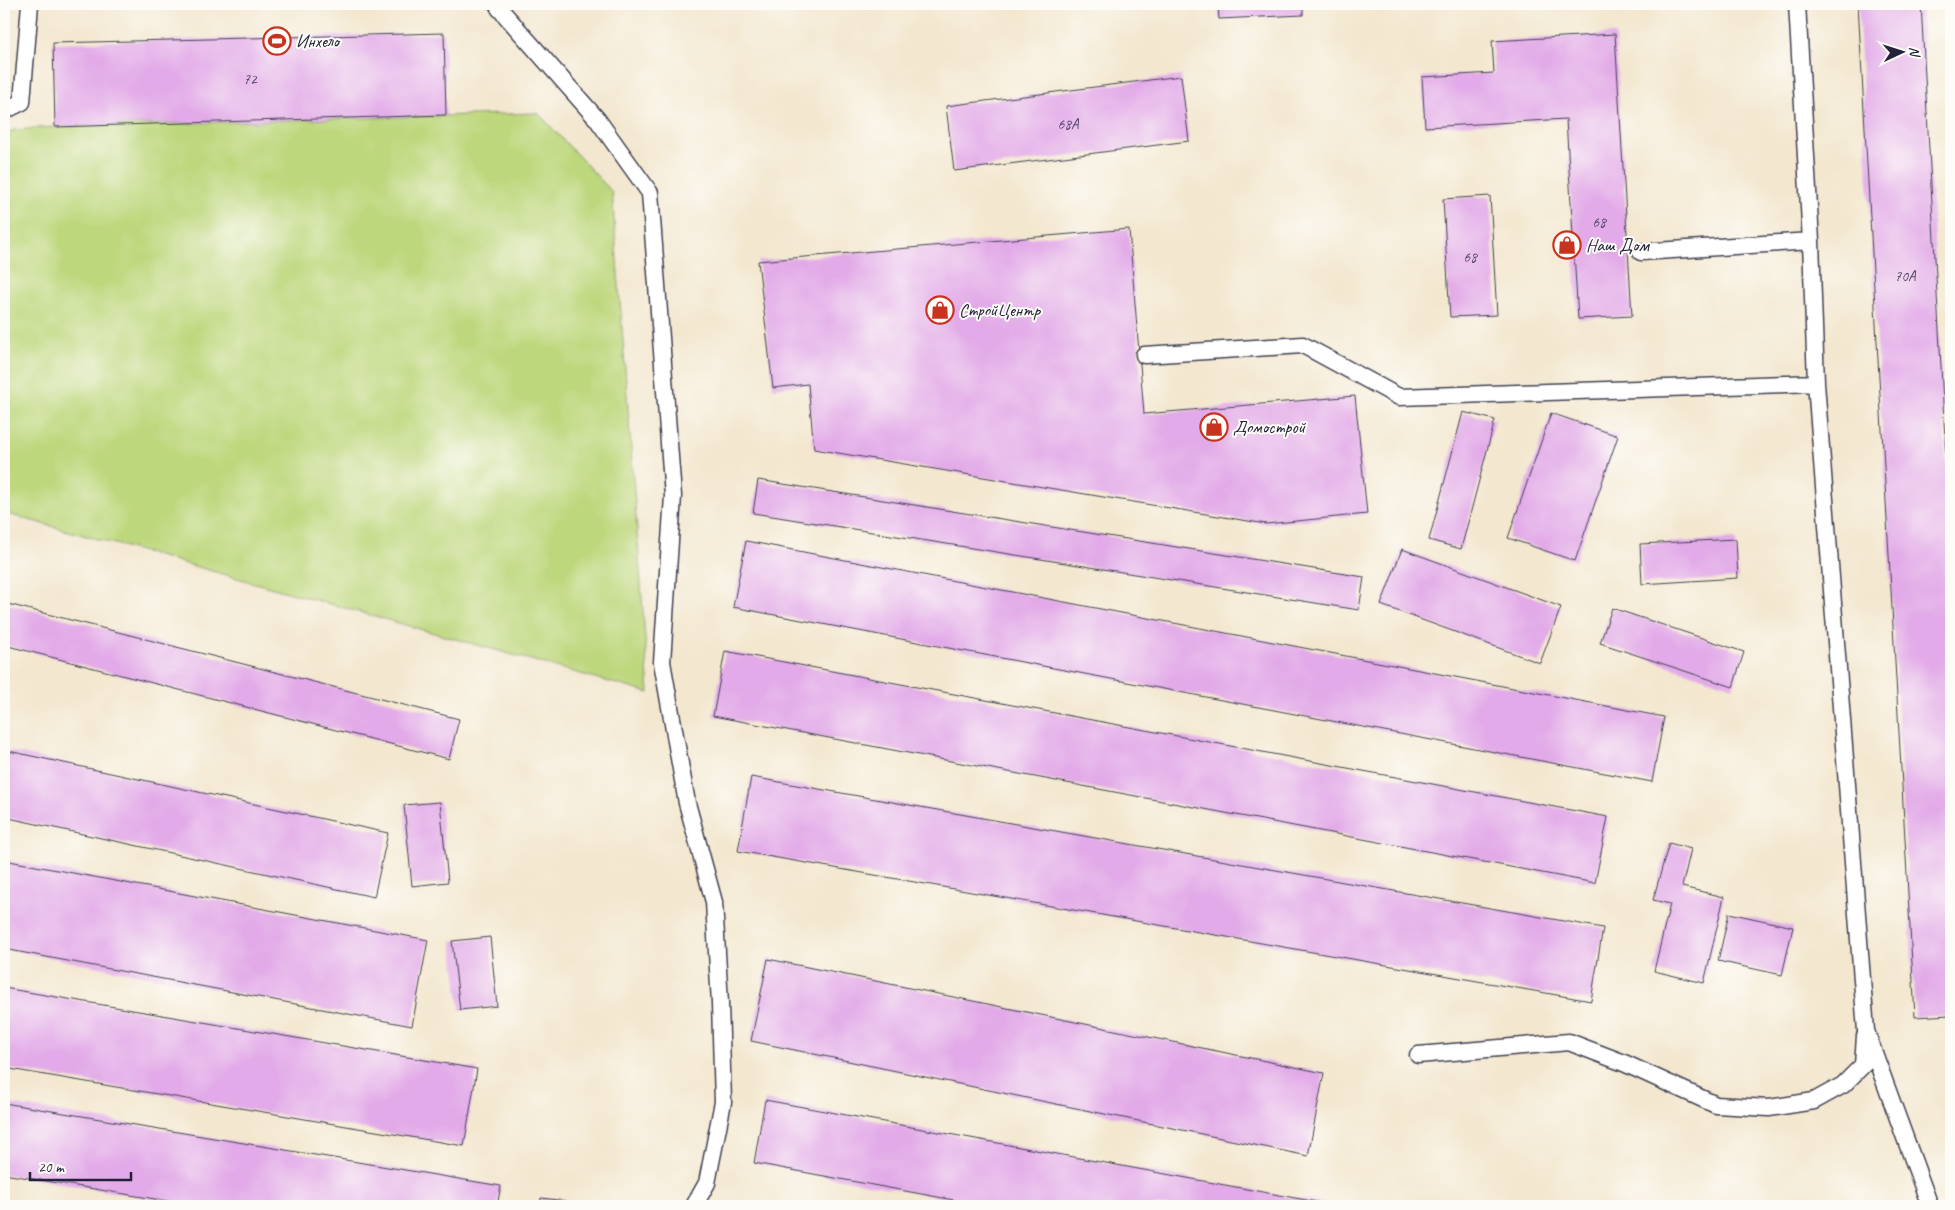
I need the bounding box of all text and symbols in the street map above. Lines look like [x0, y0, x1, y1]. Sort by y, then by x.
sports icon: Инхело [262, 26, 292, 56]
north arrow [1878, 28, 1928, 78]
place label: Инхело [296, 30, 341, 52]
text: N [1906, 46, 1923, 58]
house number: 72 [243, 70, 258, 89]
house number: 68А [1057, 115, 1080, 134]
house number: 68 [1592, 213, 1607, 232]
shop icon: Наш Дом [1552, 230, 1582, 260]
place label: Наш Дом [1586, 234, 1650, 256]
house number: 68 [1463, 248, 1478, 267]
house number: 70А [1894, 267, 1917, 286]
shop icon: СтройЦентр [925, 295, 955, 325]
place label: СтройЦентр [959, 299, 1041, 321]
shop icon: Домострой [1199, 412, 1229, 442]
place label: Домострой [1233, 416, 1307, 438]
scale bar [30, 1150, 131, 1182]
text: 20 m [38, 1158, 65, 1177]

